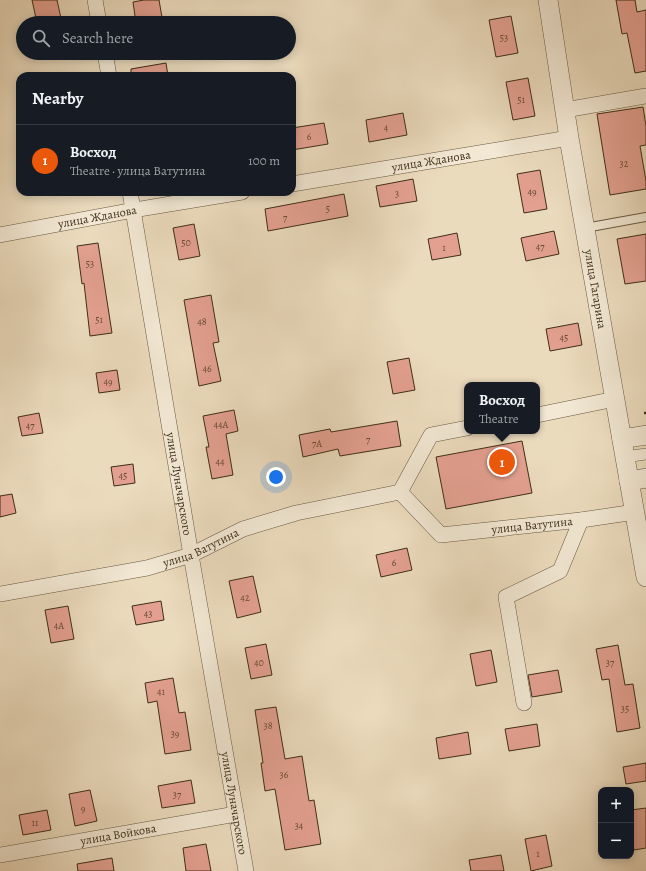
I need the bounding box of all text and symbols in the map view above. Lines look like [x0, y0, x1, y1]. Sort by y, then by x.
search box [16, 16, 296, 60]
icon: search [30, 27, 52, 49]
text: Search here [62, 28, 133, 48]
house number: 53 [500, 31, 508, 44]
text: Nearby [32, 87, 83, 110]
house number: 51 [517, 93, 525, 106]
house number: 4 [384, 121, 389, 134]
house number: 6 [307, 130, 312, 143]
text: Восход [70, 142, 116, 162]
street label: улица Жданова [389, 146, 472, 175]
text: 1 [43, 152, 47, 169]
text: 100 m [248, 152, 280, 169]
house number: 32 [620, 157, 629, 170]
text: Theatre · улица Ватутина [70, 162, 206, 179]
house number: 49 [527, 185, 537, 198]
house number: 3 [395, 187, 399, 200]
street label: улица Жданова [56, 202, 138, 232]
house number: 5 [326, 202, 330, 215]
house number: 7 [283, 211, 288, 224]
house number: 50 [181, 236, 191, 249]
house number: 47 [536, 240, 545, 253]
house number: 1 [442, 241, 446, 254]
street label: улица Гагарина [581, 247, 610, 330]
house number: 53 [86, 257, 94, 270]
house number: 51 [95, 313, 103, 326]
house number: 48 [197, 315, 207, 328]
house number: 45 [560, 331, 568, 344]
house number: 46 [202, 362, 212, 375]
house number: 49 [103, 375, 113, 388]
popup [464, 382, 540, 434]
text: Восход [479, 390, 525, 410]
text: Theatre [479, 410, 519, 427]
house number: 44А [214, 418, 229, 431]
house number: 47 [26, 419, 35, 432]
street label: улица Луначарского [162, 430, 196, 537]
house number: 7 [366, 433, 371, 446]
house number: 7А [312, 437, 322, 450]
pin: 1 [489, 447, 515, 477]
house number: 44 [215, 455, 225, 468]
your location [266, 467, 286, 487]
house number: 45 [119, 469, 127, 482]
street label: улица Ватутина [490, 513, 574, 538]
street label: улица Ватутина [160, 524, 242, 571]
house number: 6 [392, 556, 397, 569]
house number: 42 [240, 591, 250, 604]
house number: 43 [144, 607, 152, 620]
house number: 4А [54, 619, 64, 632]
house number: 40 [254, 656, 264, 669]
house number: 37 [606, 656, 615, 669]
house number: 41 [157, 685, 166, 698]
house number: 35 [621, 702, 629, 715]
house number: 38 [263, 719, 273, 732]
house number: 39 [171, 727, 180, 740]
street label: улица Луначарского [217, 749, 251, 856]
house number: 36 [280, 768, 289, 781]
map controls [598, 787, 634, 859]
button: + [598, 787, 634, 823]
house number: 37 [173, 788, 182, 801]
house number: 9 [81, 802, 86, 815]
house number: 11 [32, 816, 39, 829]
house number: 34 [295, 819, 304, 832]
street label: улица Войкова [78, 820, 158, 849]
button: − [598, 823, 634, 859]
house number: 1 [536, 847, 540, 860]

